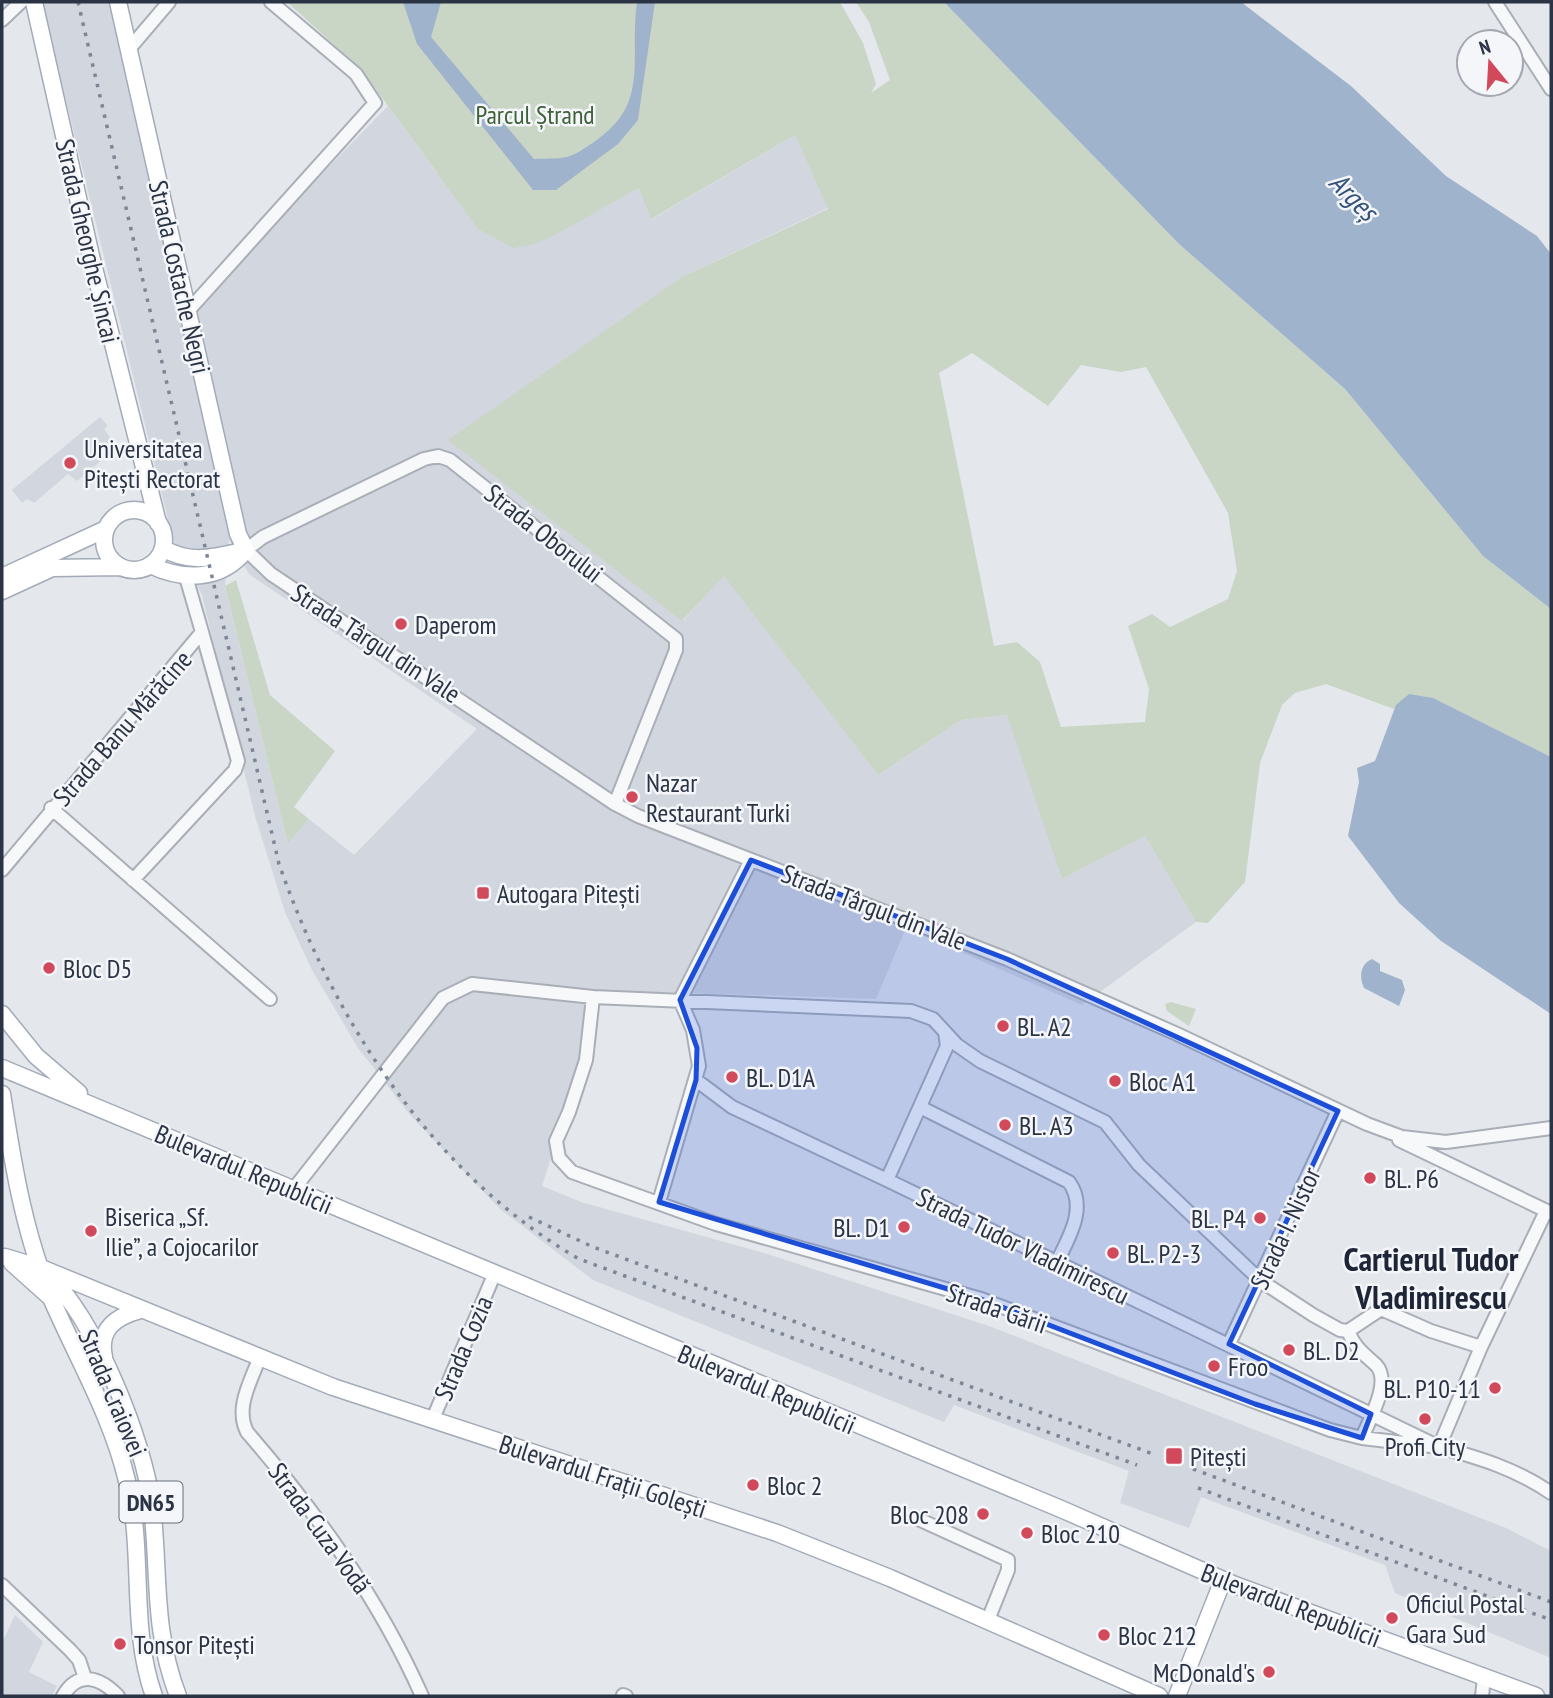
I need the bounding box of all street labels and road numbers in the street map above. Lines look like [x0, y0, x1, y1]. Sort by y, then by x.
street label: Strada Gheorghe Șincai [48, 136, 128, 346]
street label: Strada Costache Negri [142, 177, 218, 377]
street label: Strada Oborului [478, 477, 610, 589]
street label: Strada Târgul din Vale [285, 576, 467, 710]
street label: Strada Banu Mărăcine [45, 643, 199, 813]
street label: Strada Târgul din Vale [777, 857, 971, 957]
street label: Bulevardul Republicii [150, 1117, 338, 1221]
street label: Strada I. Nistor [1242, 1162, 1328, 1294]
street label: Strada Tudor Vladimirescu [911, 1180, 1135, 1312]
street label: Strada Gării [942, 1275, 1052, 1341]
street label: Strada Cozia [426, 1291, 500, 1405]
street label: Strada Craiovei [71, 1324, 155, 1462]
street label: Bulevardul Republicii [673, 1337, 861, 1441]
street label: Bulevardul Frații Golești [495, 1427, 711, 1525]
street label: Strada Cuza Vodă [261, 1456, 379, 1600]
road number: DN65 [120, 1482, 182, 1522]
street label: Bulevardul Republicii [1196, 1556, 1386, 1654]

